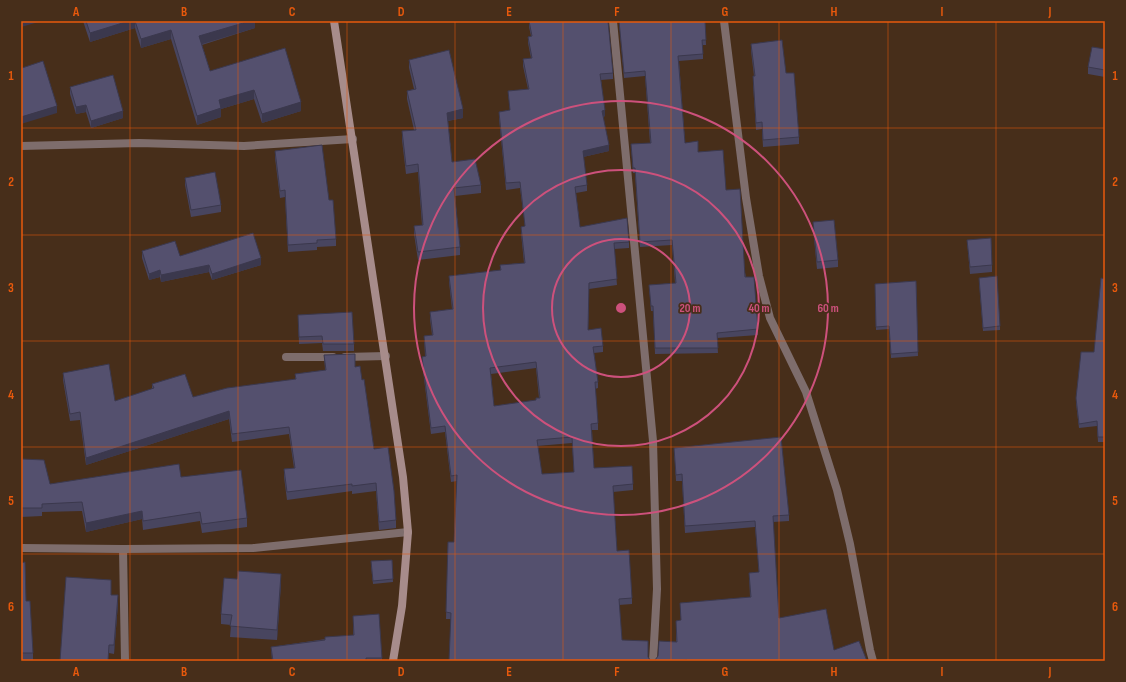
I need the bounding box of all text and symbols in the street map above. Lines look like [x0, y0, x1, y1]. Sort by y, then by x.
text: A [72, 4, 80, 20]
text: B [181, 4, 187, 20]
text: C [289, 4, 296, 20]
text: D [398, 4, 405, 20]
text: E [506, 4, 512, 20]
text: F [614, 4, 620, 20]
text: G [722, 4, 729, 20]
text: H [831, 4, 838, 20]
text: I [941, 4, 944, 20]
text: J [1048, 4, 1052, 20]
text: 1 [8, 68, 14, 84]
text: 1 [1112, 68, 1118, 84]
text: 2 [8, 174, 14, 190]
text: 2 [1112, 174, 1118, 190]
text: 3 [8, 280, 14, 296]
text: 3 [1112, 280, 1118, 296]
centre of rings [614, 301, 628, 315]
text: 20 m [680, 301, 700, 316]
text: 40 m [748, 301, 770, 316]
text: 60 m [817, 301, 839, 316]
text: 4 [8, 387, 14, 403]
text: 4 [1112, 387, 1118, 403]
text: 5 [8, 493, 14, 509]
text: 5 [1112, 493, 1118, 509]
text: 6 [8, 599, 14, 615]
text: 6 [1112, 599, 1118, 615]
text: A [72, 664, 80, 680]
text: B [181, 664, 187, 680]
text: C [289, 664, 296, 680]
text: D [398, 664, 405, 680]
text: E [506, 664, 512, 680]
text: F [614, 664, 620, 680]
text: G [722, 664, 729, 680]
text: H [831, 664, 838, 680]
text: I [941, 664, 944, 680]
text: J [1048, 664, 1052, 680]

